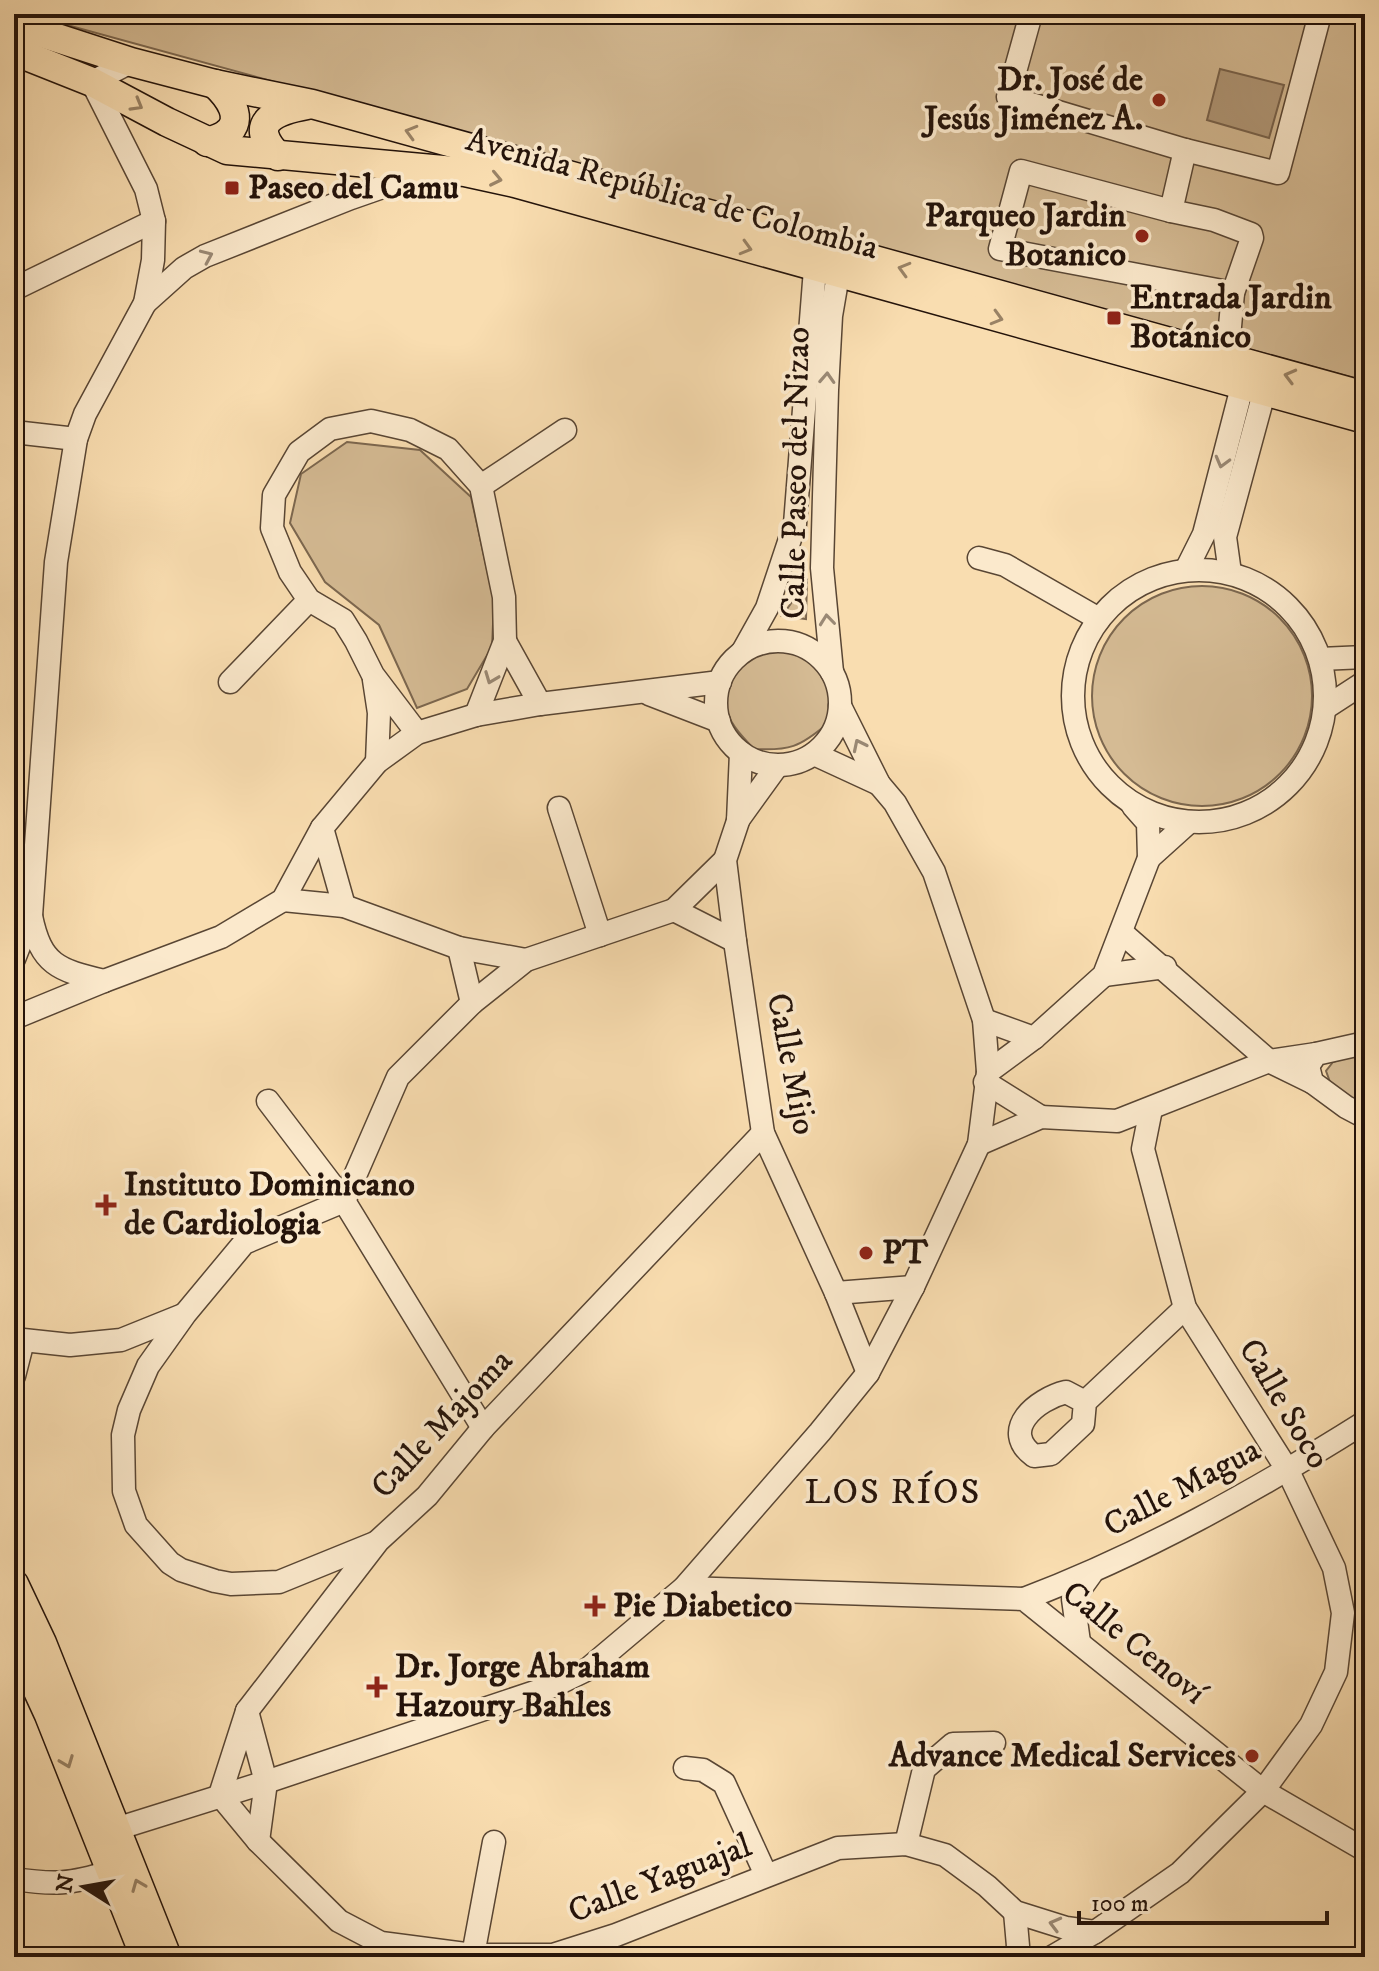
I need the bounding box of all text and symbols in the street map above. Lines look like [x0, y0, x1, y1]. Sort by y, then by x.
place label: Dr. José de Jesús Jiménez A. [920, 59, 1143, 140]
marker: Dr. José de Jesús Jiménez A. [1150, 91, 1168, 109]
one-way arrow [128, 95, 142, 111]
street label: Avenida República de Colombia [461, 119, 883, 269]
one-way arrow [404, 125, 418, 141]
place label: Paseo del Camu [248, 167, 459, 209]
one-way arrow [489, 170, 502, 187]
marker: Paseo del Camu [223, 179, 241, 197]
place label: Parqueo Jardin Botanico [925, 195, 1126, 276]
marker: Parqueo Jardin Botanico [1133, 227, 1151, 245]
one-way arrow [739, 239, 753, 255]
one-way arrow [198, 250, 213, 266]
one-way arrow [898, 262, 912, 279]
place label: Entrada Jardin Botánico [1130, 277, 1332, 358]
one-way arrow [989, 309, 1003, 325]
marker: Entrada Jardin Botánico [1105, 309, 1123, 327]
street label: Calle Paseo del Nizao [772, 327, 820, 619]
one-way arrow [1283, 368, 1297, 385]
one-way arrow [819, 371, 836, 384]
one-way arrow [1215, 455, 1232, 469]
one-way arrow [819, 613, 836, 626]
one-way arrow [484, 670, 501, 684]
one-way arrow [854, 738, 869, 753]
street label: Calle Mijo [757, 990, 825, 1138]
place label: Instituto Dominicano de Cardiologia [124, 1164, 415, 1245]
marker: Instituto Dominicano de Cardiologia [95, 1194, 117, 1216]
place label: PT [882, 1232, 929, 1274]
marker: PT [857, 1244, 875, 1262]
street label: Calle Soco [1229, 1331, 1339, 1477]
street label: Calle Majoma [362, 1340, 522, 1507]
street label: Calle Magua [1096, 1429, 1268, 1547]
district label: LOS RÍOS [805, 1470, 981, 1515]
street label: Calle Cenoví [1053, 1572, 1216, 1715]
place label: Pie Diabetico [613, 1585, 792, 1627]
marker: Pie Diabetico [584, 1595, 606, 1617]
place label: Dr. Jorge Abraham Hazoury Bahles [395, 1646, 651, 1727]
marker: Dr. Jorge Abraham Hazoury Bahles [366, 1676, 388, 1698]
place label: Advance Medical Services [888, 1735, 1236, 1777]
marker: Advance Medical Services [1243, 1747, 1261, 1765]
one-way arrow [57, 1754, 74, 1768]
street label: Calle Yaguajal [563, 1825, 758, 1933]
north arrow [44, 1847, 124, 1927]
text: N [51, 1872, 81, 1895]
scale bar [1079, 1875, 1327, 1925]
one-way arrow [131, 1879, 148, 1893]
text: 100 m [1091, 1889, 1149, 1919]
one-way arrow [1048, 1917, 1062, 1934]

